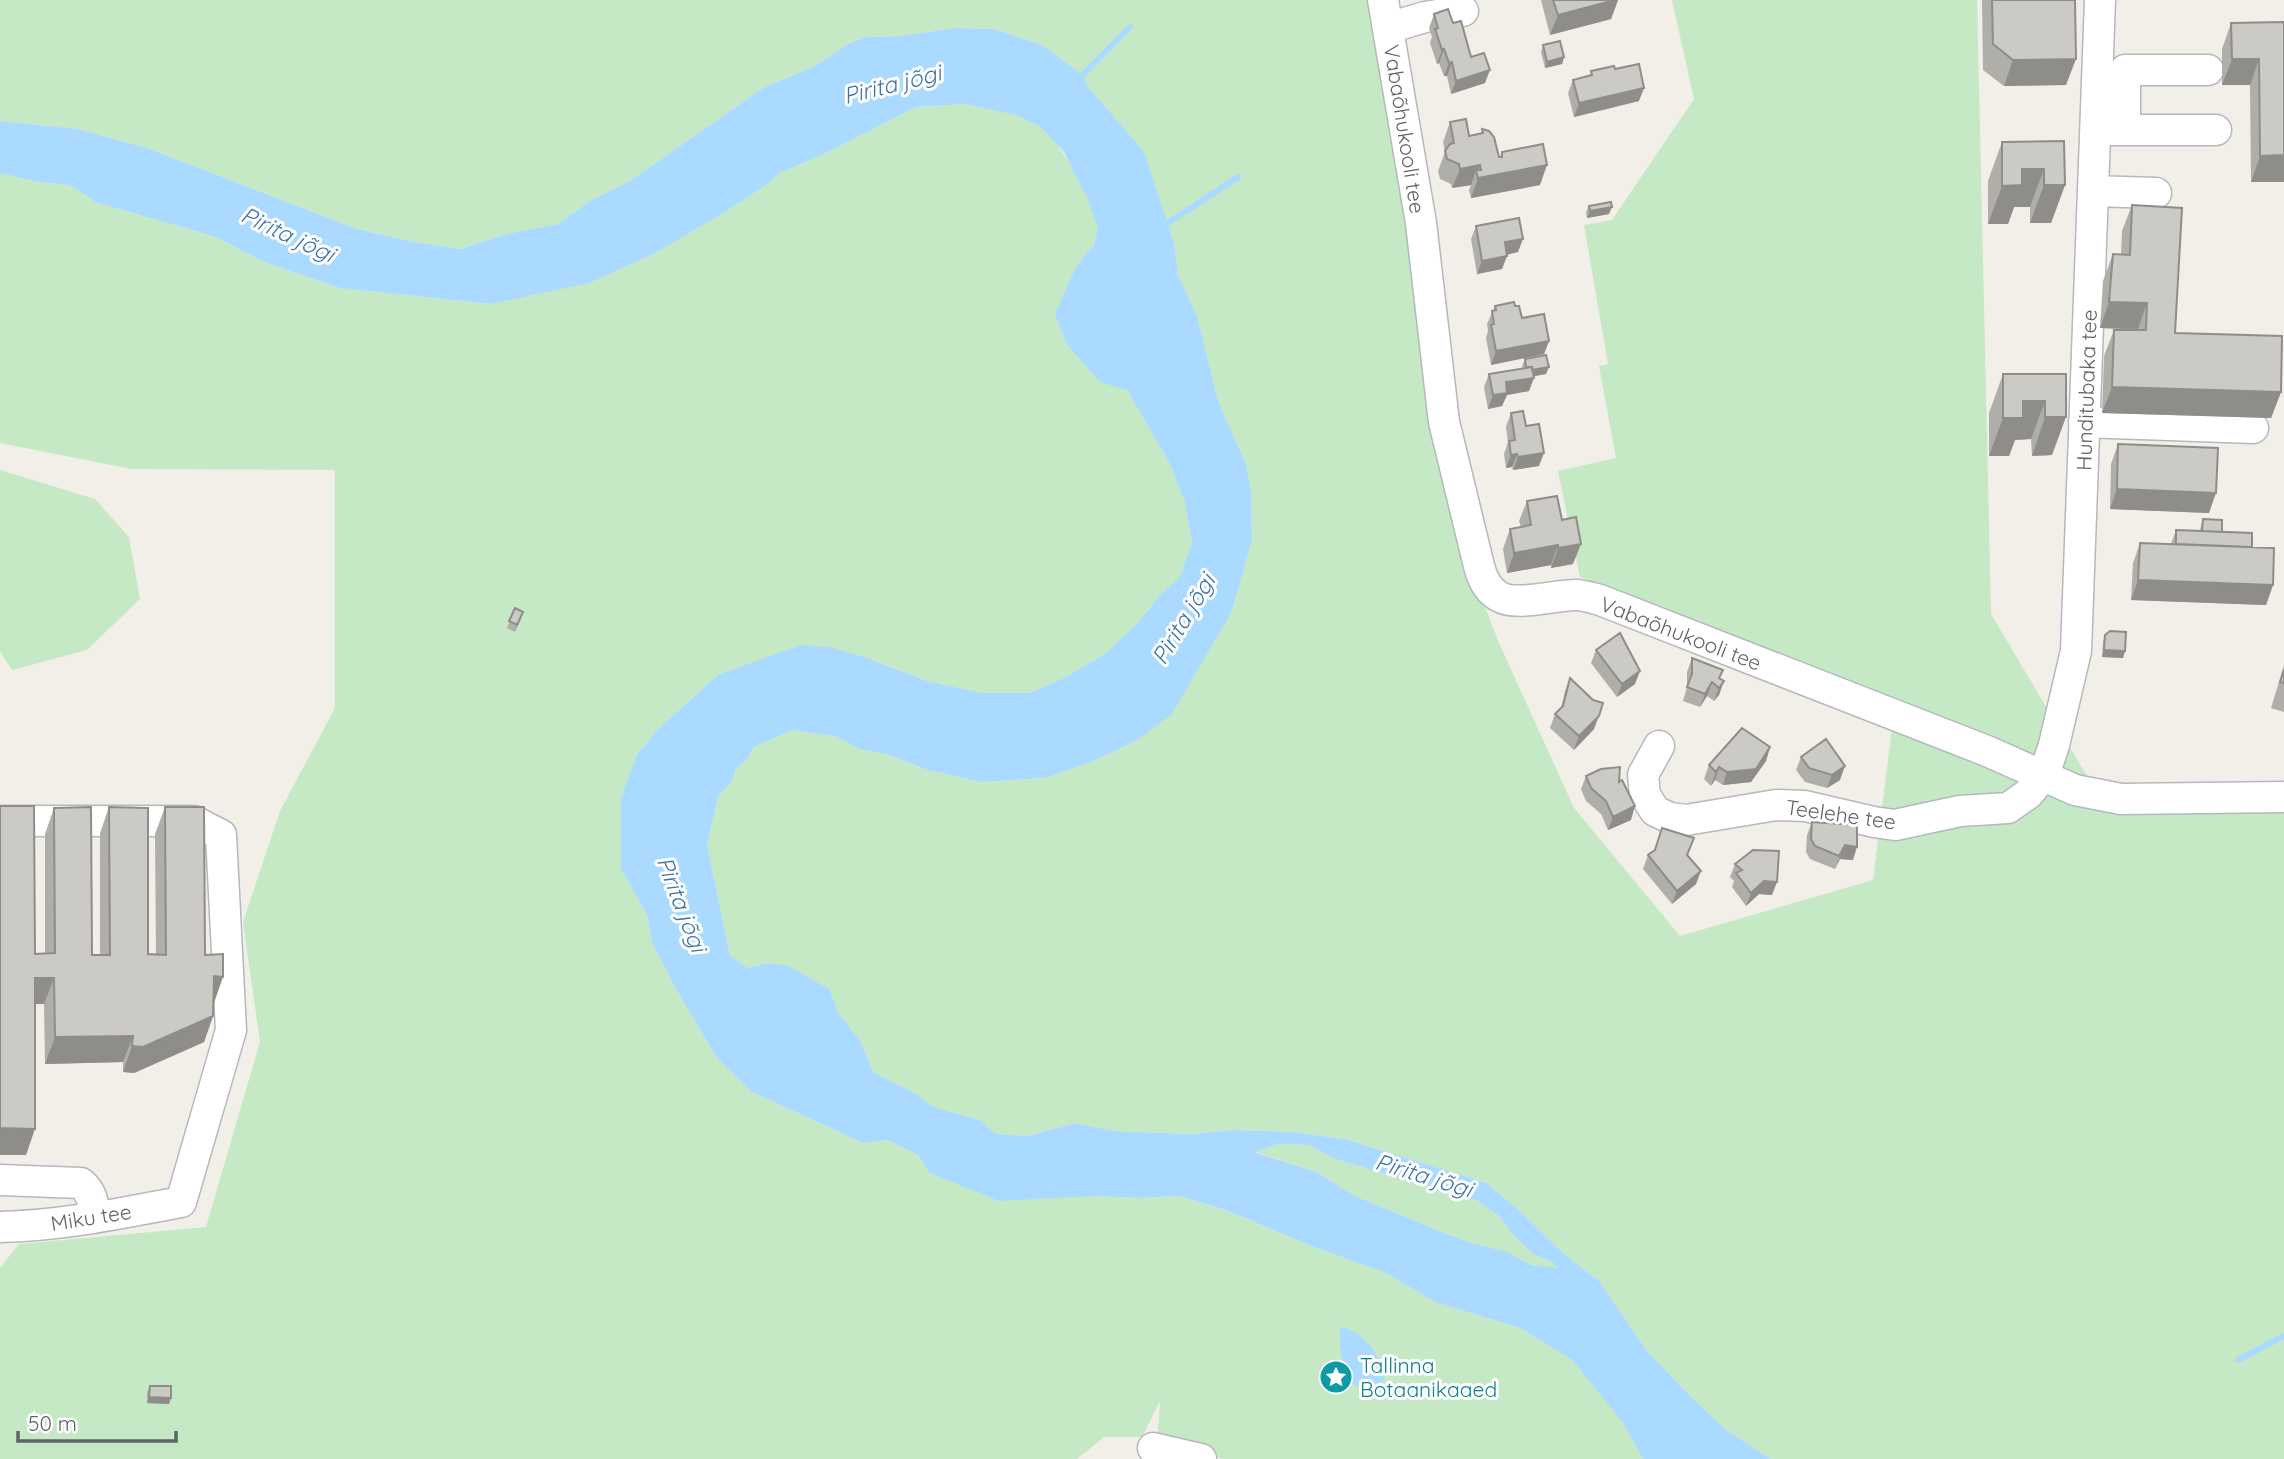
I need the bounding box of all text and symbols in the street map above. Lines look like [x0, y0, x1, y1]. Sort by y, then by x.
street label: Vabaõhukooli tee [1379, 43, 1431, 215]
water label: Pirita jõgi [840, 57, 947, 110]
water label: Pirita jõgi [237, 200, 342, 270]
street label: Hunditubaka tee [2070, 309, 2102, 471]
water label: Pirita jõgi [1145, 566, 1223, 669]
street label: Vabaõhukooli tee [1597, 590, 1765, 676]
street label: Teelehe tee [1784, 793, 1898, 835]
water label: Pirita jõgi [651, 852, 715, 959]
water label: Pirita jõgi [1372, 1147, 1479, 1204]
street label: Miku tee [49, 1198, 133, 1236]
place label: Tallinna Botaanikaaed [1360, 1352, 1497, 1402]
place icon: Tallinna Botaanikaaed [1317, 1358, 1355, 1396]
scale bar [18, 1400, 175, 1444]
text: 50 m [28, 1410, 77, 1436]

